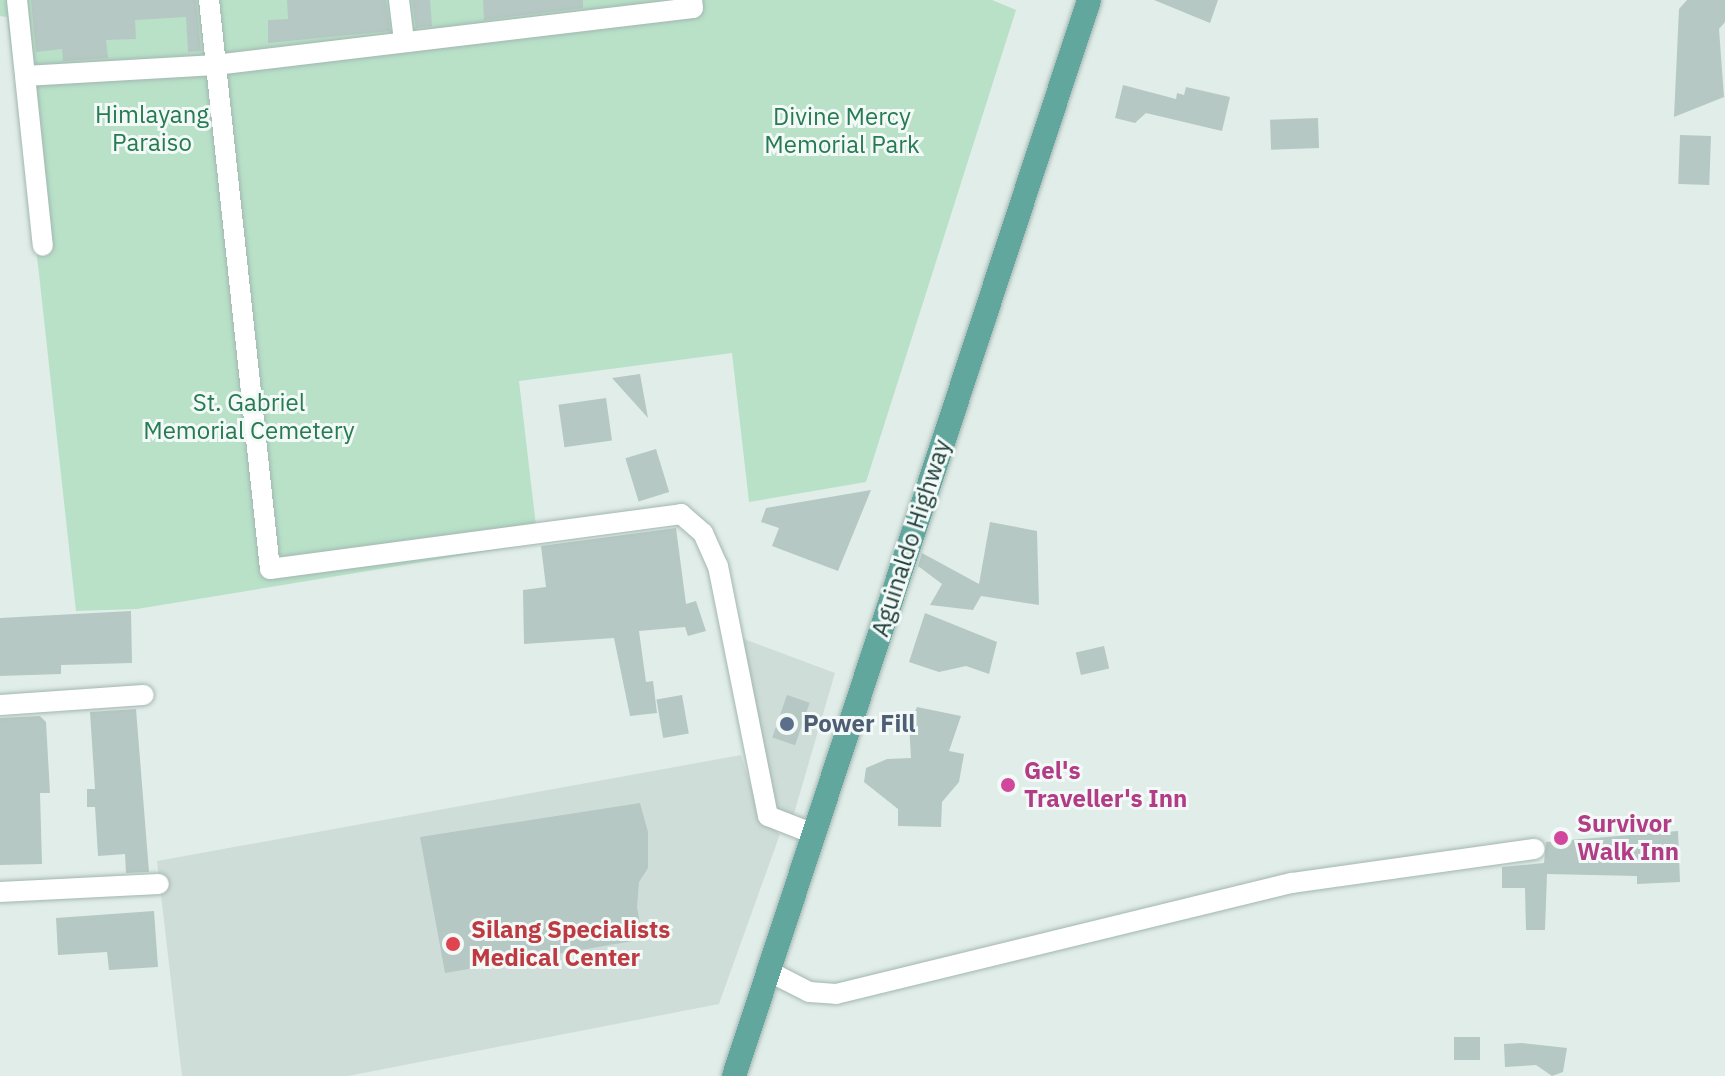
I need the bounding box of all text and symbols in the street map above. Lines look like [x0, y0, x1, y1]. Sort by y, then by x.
park label: Himlayang Paraiso [95, 101, 209, 157]
park label: Divine Mercy Memorial Park [764, 103, 920, 159]
park label: St. Gabriel Memorial Cemetery [143, 389, 355, 445]
street label: Aguinaldo Highway [866, 436, 956, 640]
place label: Power Fill [803, 710, 916, 738]
marker: Power Fill [778, 715, 796, 733]
place label: Gel's Traveller's Inn [1024, 757, 1187, 813]
marker: Gel's Traveller's Inn [999, 776, 1017, 794]
place label: Survivor Walk Inn [1577, 810, 1679, 866]
marker: Survivor Walk Inn [1552, 829, 1570, 847]
place label: Silang Specialists Medical Center [471, 916, 670, 972]
marker: Silang Specialists Medical Center [442, 933, 464, 955]

